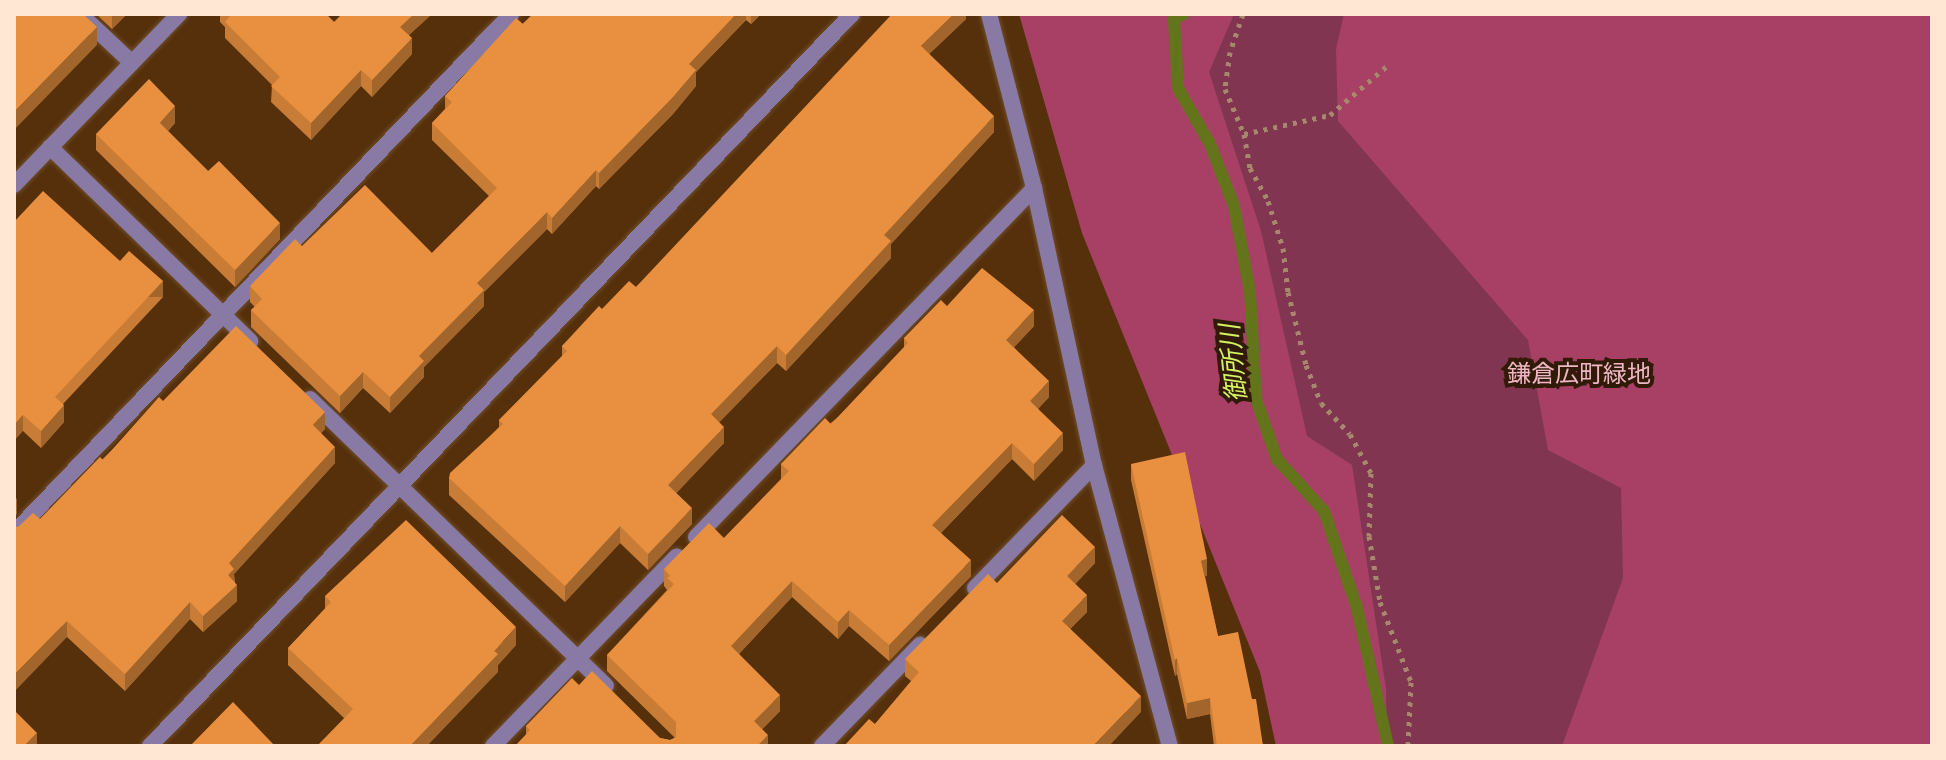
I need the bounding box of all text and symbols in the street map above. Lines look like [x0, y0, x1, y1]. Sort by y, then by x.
water label: 御所川 [1214, 323, 1254, 403]
park label: 鎌倉広町緑地 [1507, 360, 1651, 388]

